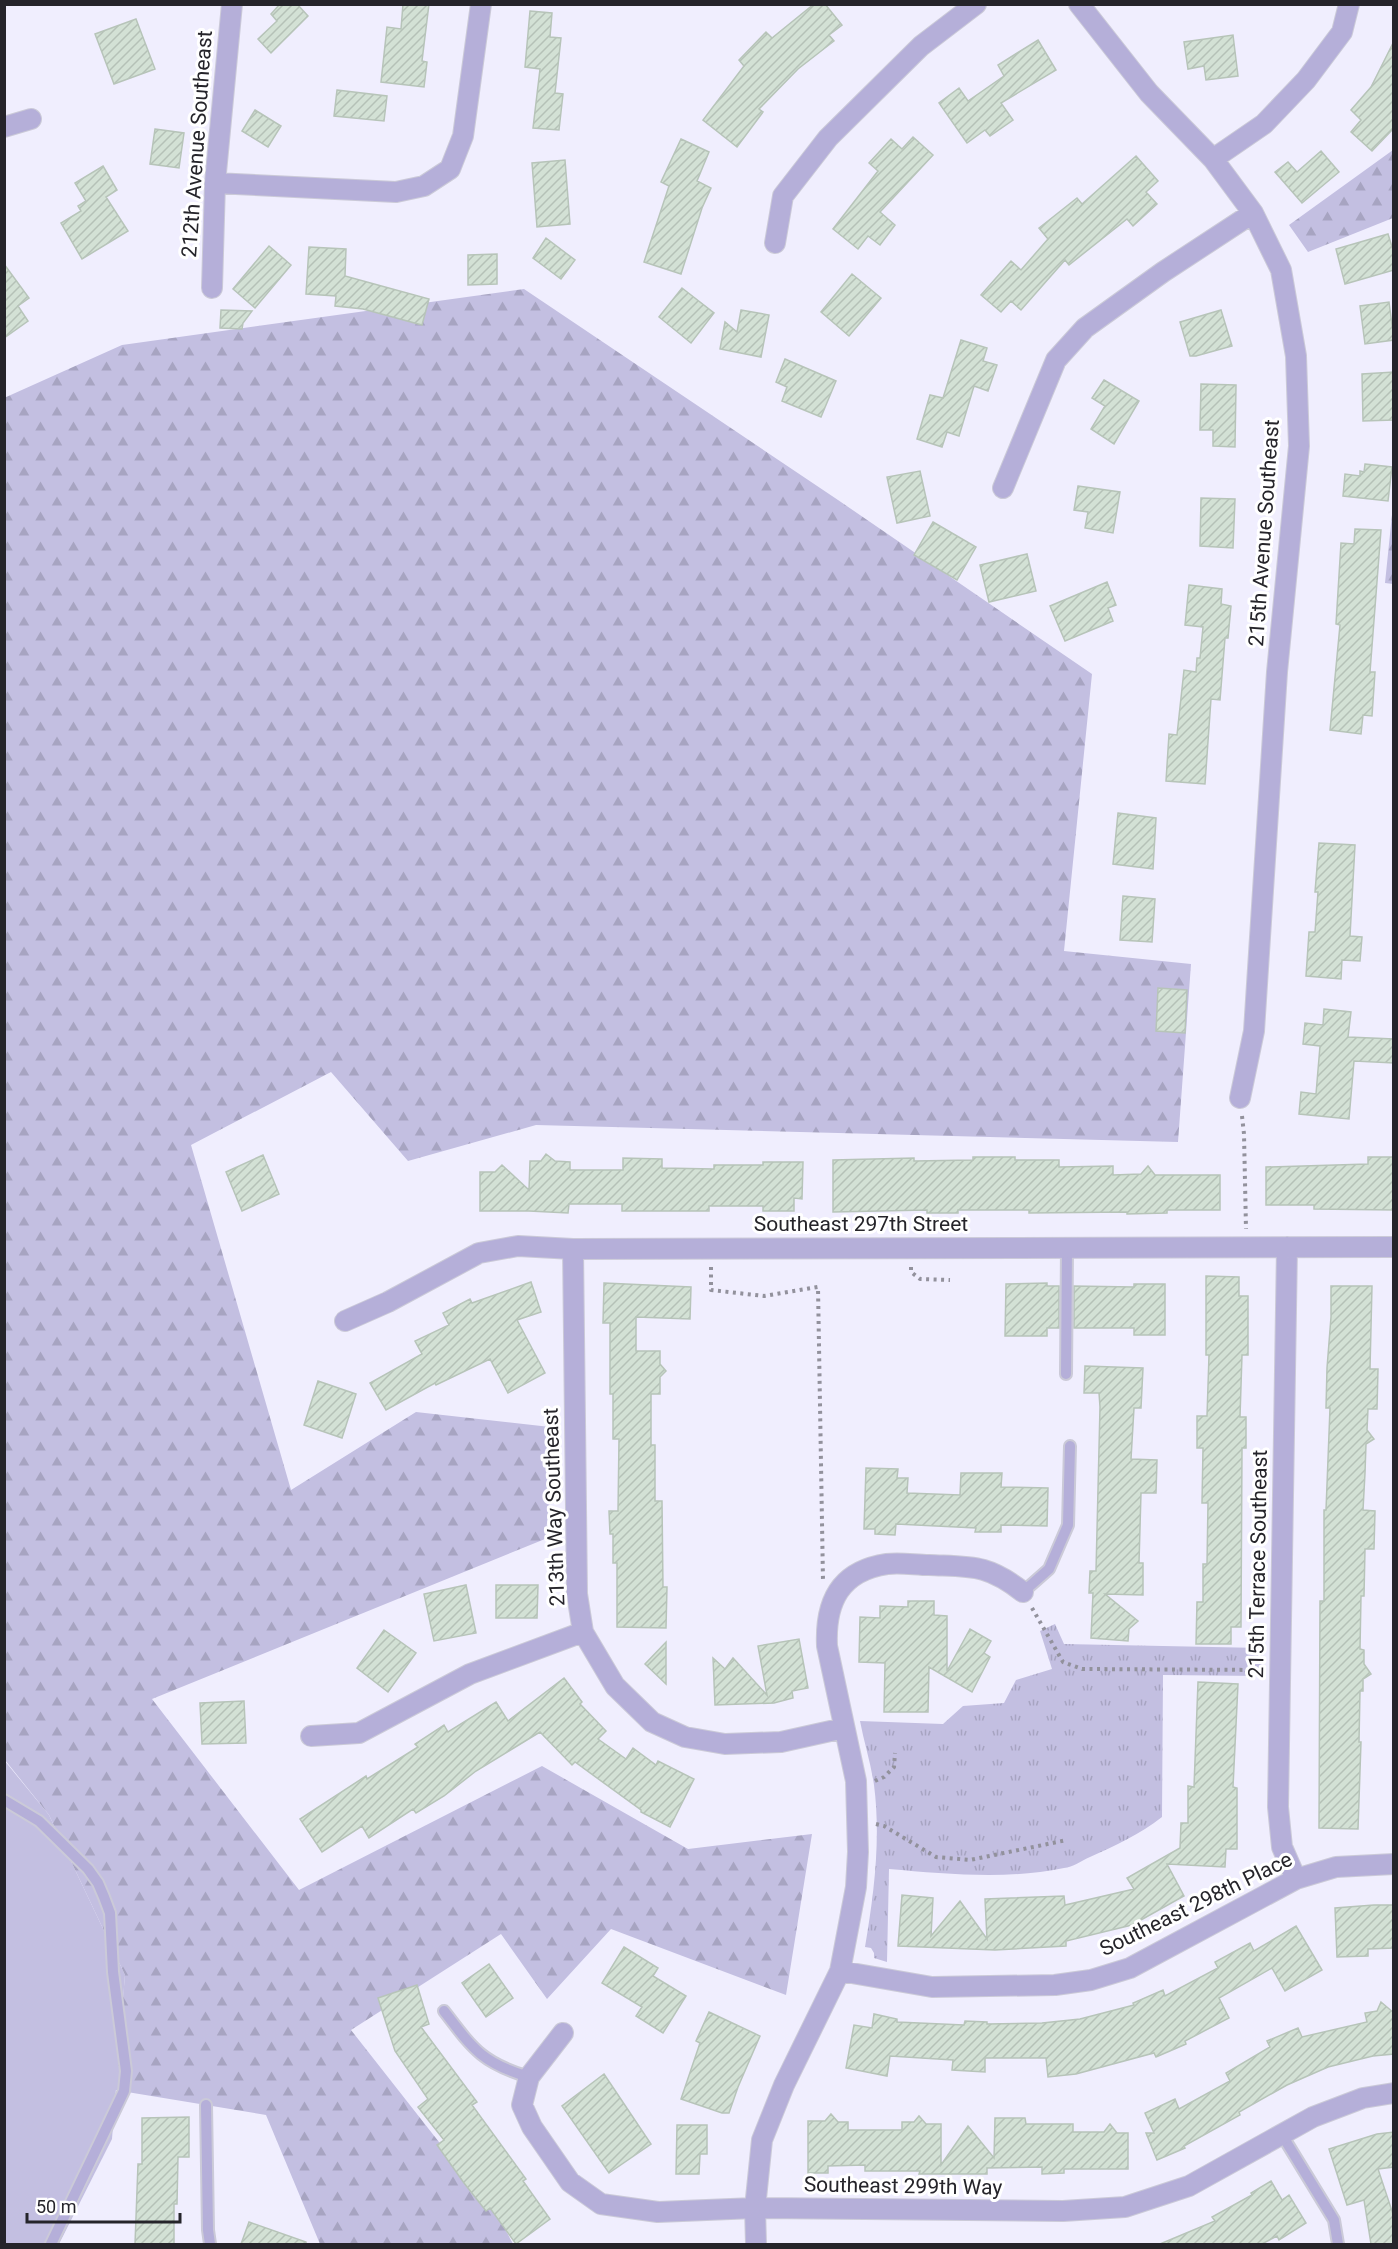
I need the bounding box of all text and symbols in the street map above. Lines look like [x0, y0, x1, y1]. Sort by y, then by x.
street label: 212th Avenue Southeast [177, 29, 217, 258]
street label: 215th Avenue Southeast [1244, 418, 1284, 647]
street label: Southeast 297th Street [754, 1212, 968, 1236]
street label: 213th Way Southeast [539, 1407, 569, 1607]
street label: 215th Terrace Southeast [1244, 1449, 1272, 1678]
street label: Southeast 298th Place [1096, 1847, 1296, 1961]
street label: Southeast 299th Way [804, 2172, 1002, 2200]
scale bar [27, 2186, 180, 2224]
text: 50 m [36, 2196, 76, 2217]

